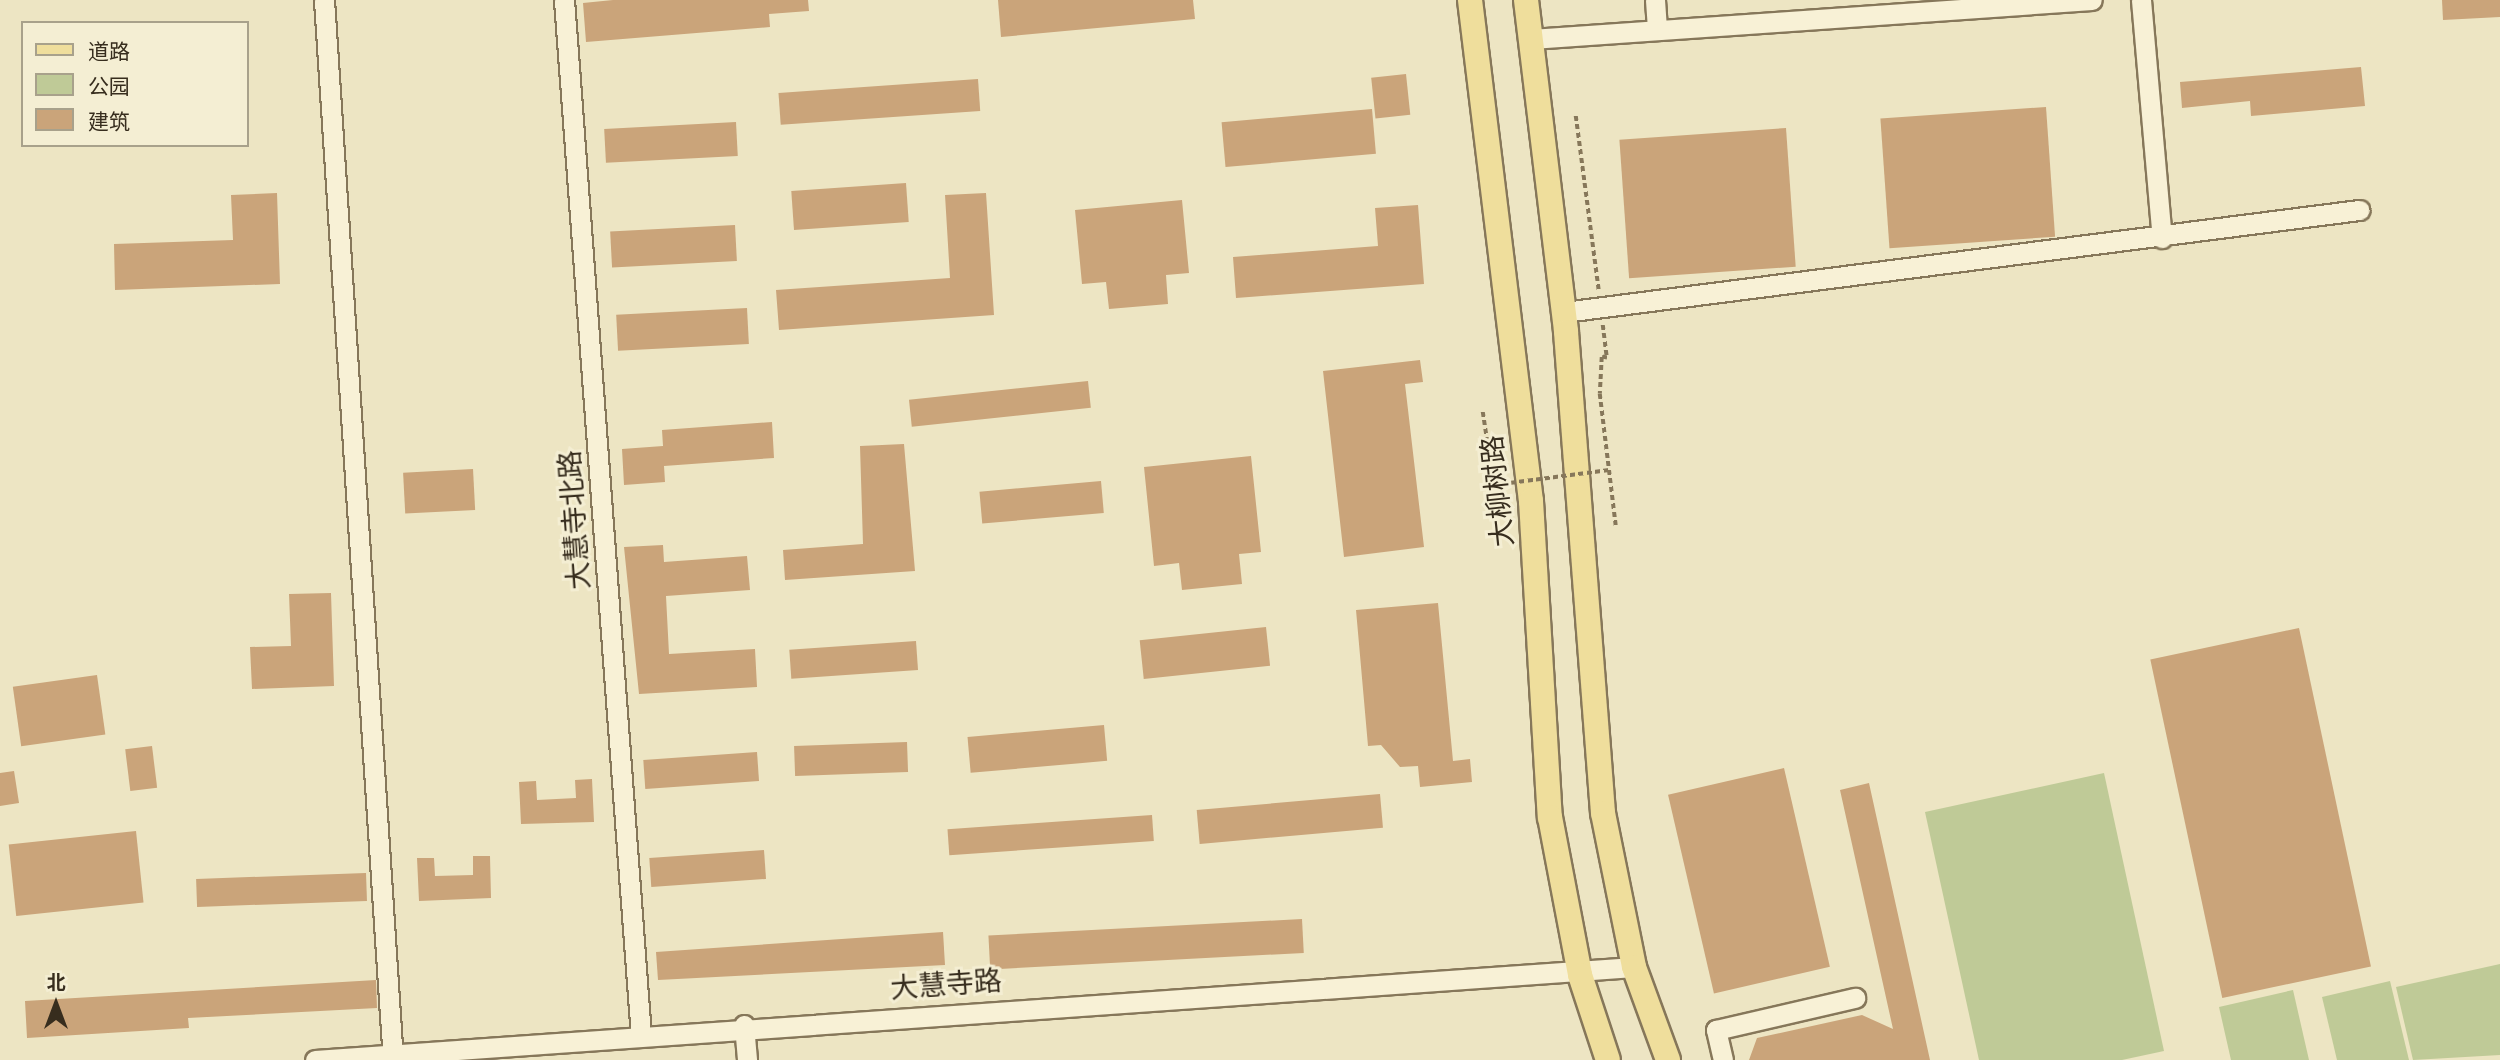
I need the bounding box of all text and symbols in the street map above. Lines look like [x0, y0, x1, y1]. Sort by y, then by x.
legend [21, 21, 248, 147]
text: 道路 [88, 39, 130, 64]
text: 公园 [88, 74, 130, 99]
text: 建筑 [88, 109, 130, 134]
street label: 大柳树路 [1475, 434, 1521, 548]
street label: 大慧寺北路 [553, 449, 597, 591]
street label: 大慧寺路 [889, 964, 1003, 1006]
north arrow [21, 969, 91, 1039]
text: 北 [46, 971, 66, 994]

